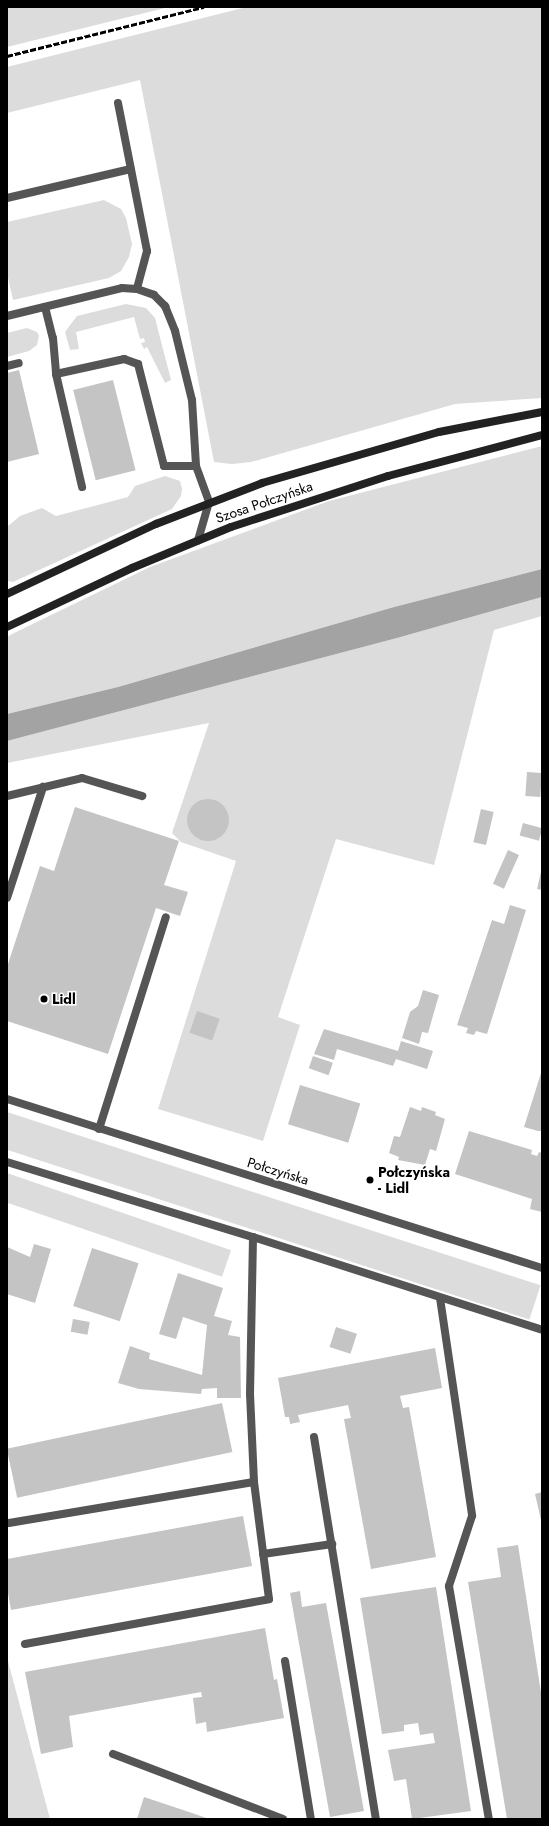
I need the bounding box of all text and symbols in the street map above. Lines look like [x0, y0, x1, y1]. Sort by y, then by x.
street label: Szosa Połczyńska [213, 478, 315, 526]
place label: Lidl [52, 991, 76, 1007]
marker: Lidl [39, 994, 49, 1004]
street label: Połczyńska [245, 1154, 311, 1188]
place label: Połczyńska - Lidl [378, 1164, 450, 1196]
marker: Połczyńska - Lidl [365, 1175, 375, 1185]

